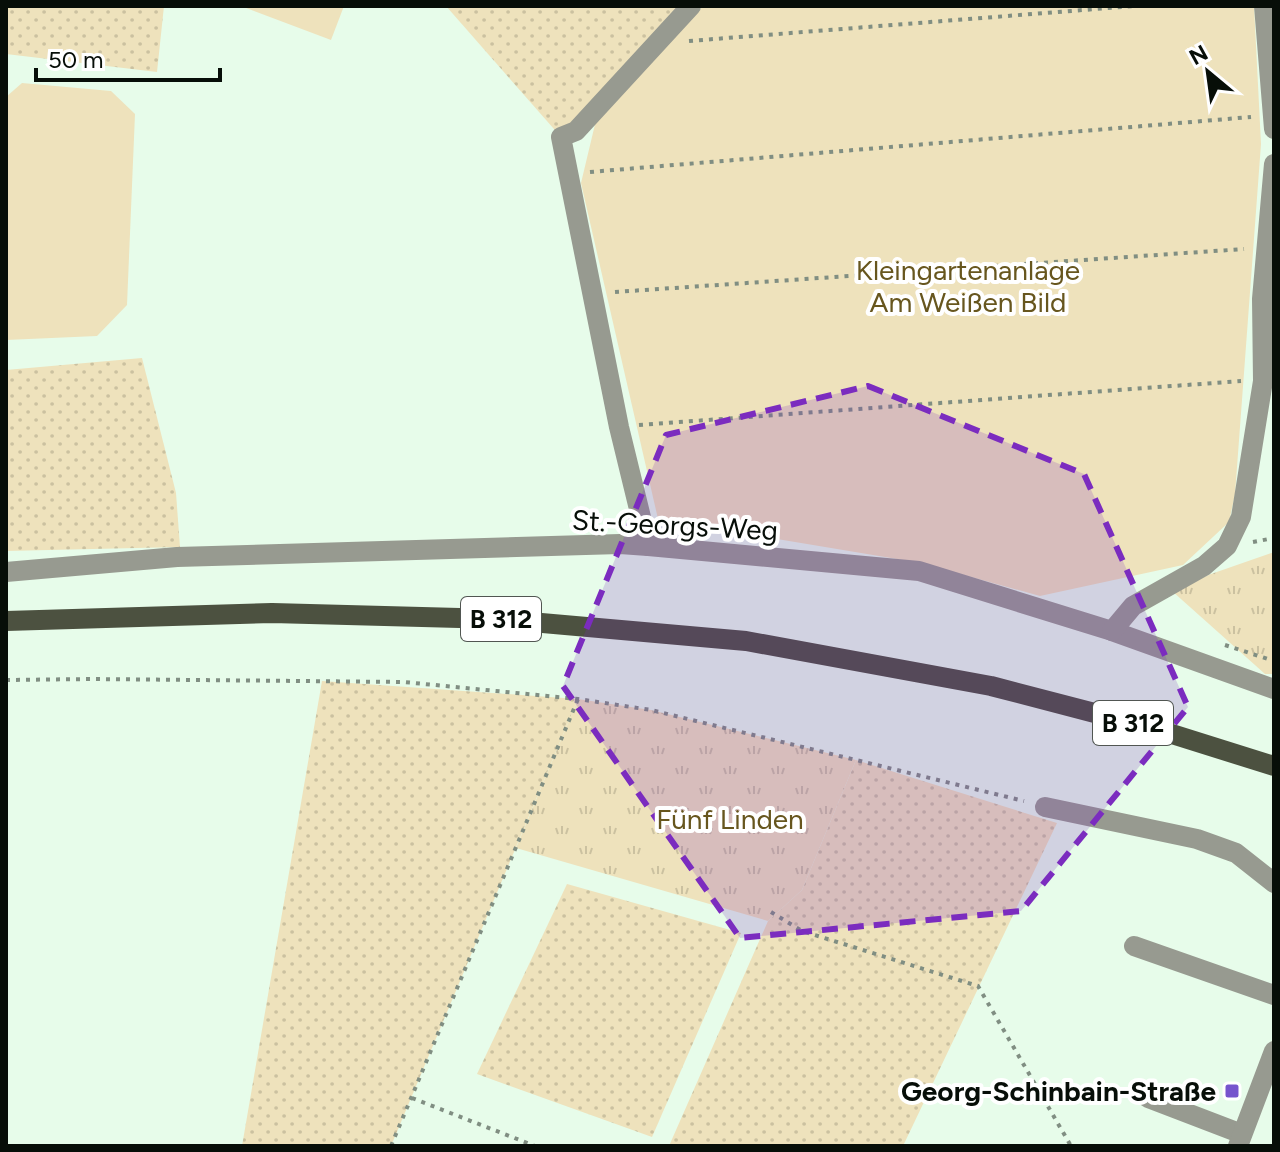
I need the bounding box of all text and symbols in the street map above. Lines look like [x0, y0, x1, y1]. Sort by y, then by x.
scale bar [36, 32, 220, 82]
north arrow [1168, 32, 1248, 112]
text: N [1185, 39, 1213, 71]
text: 50 m [48, 45, 104, 74]
park label: Kleingartenanlage Am Weißen Bild [856, 253, 1080, 319]
street label: St.-Georgs-Weg [571, 503, 779, 547]
road number: B 312 [461, 597, 541, 641]
road number: B 312 [1093, 701, 1173, 745]
park label: Fünf Linden [656, 802, 804, 836]
place label: Georg-Schinbain-Straße [901, 1074, 1216, 1108]
marker: Georg-Schinbain-Straße [1223, 1082, 1241, 1100]

